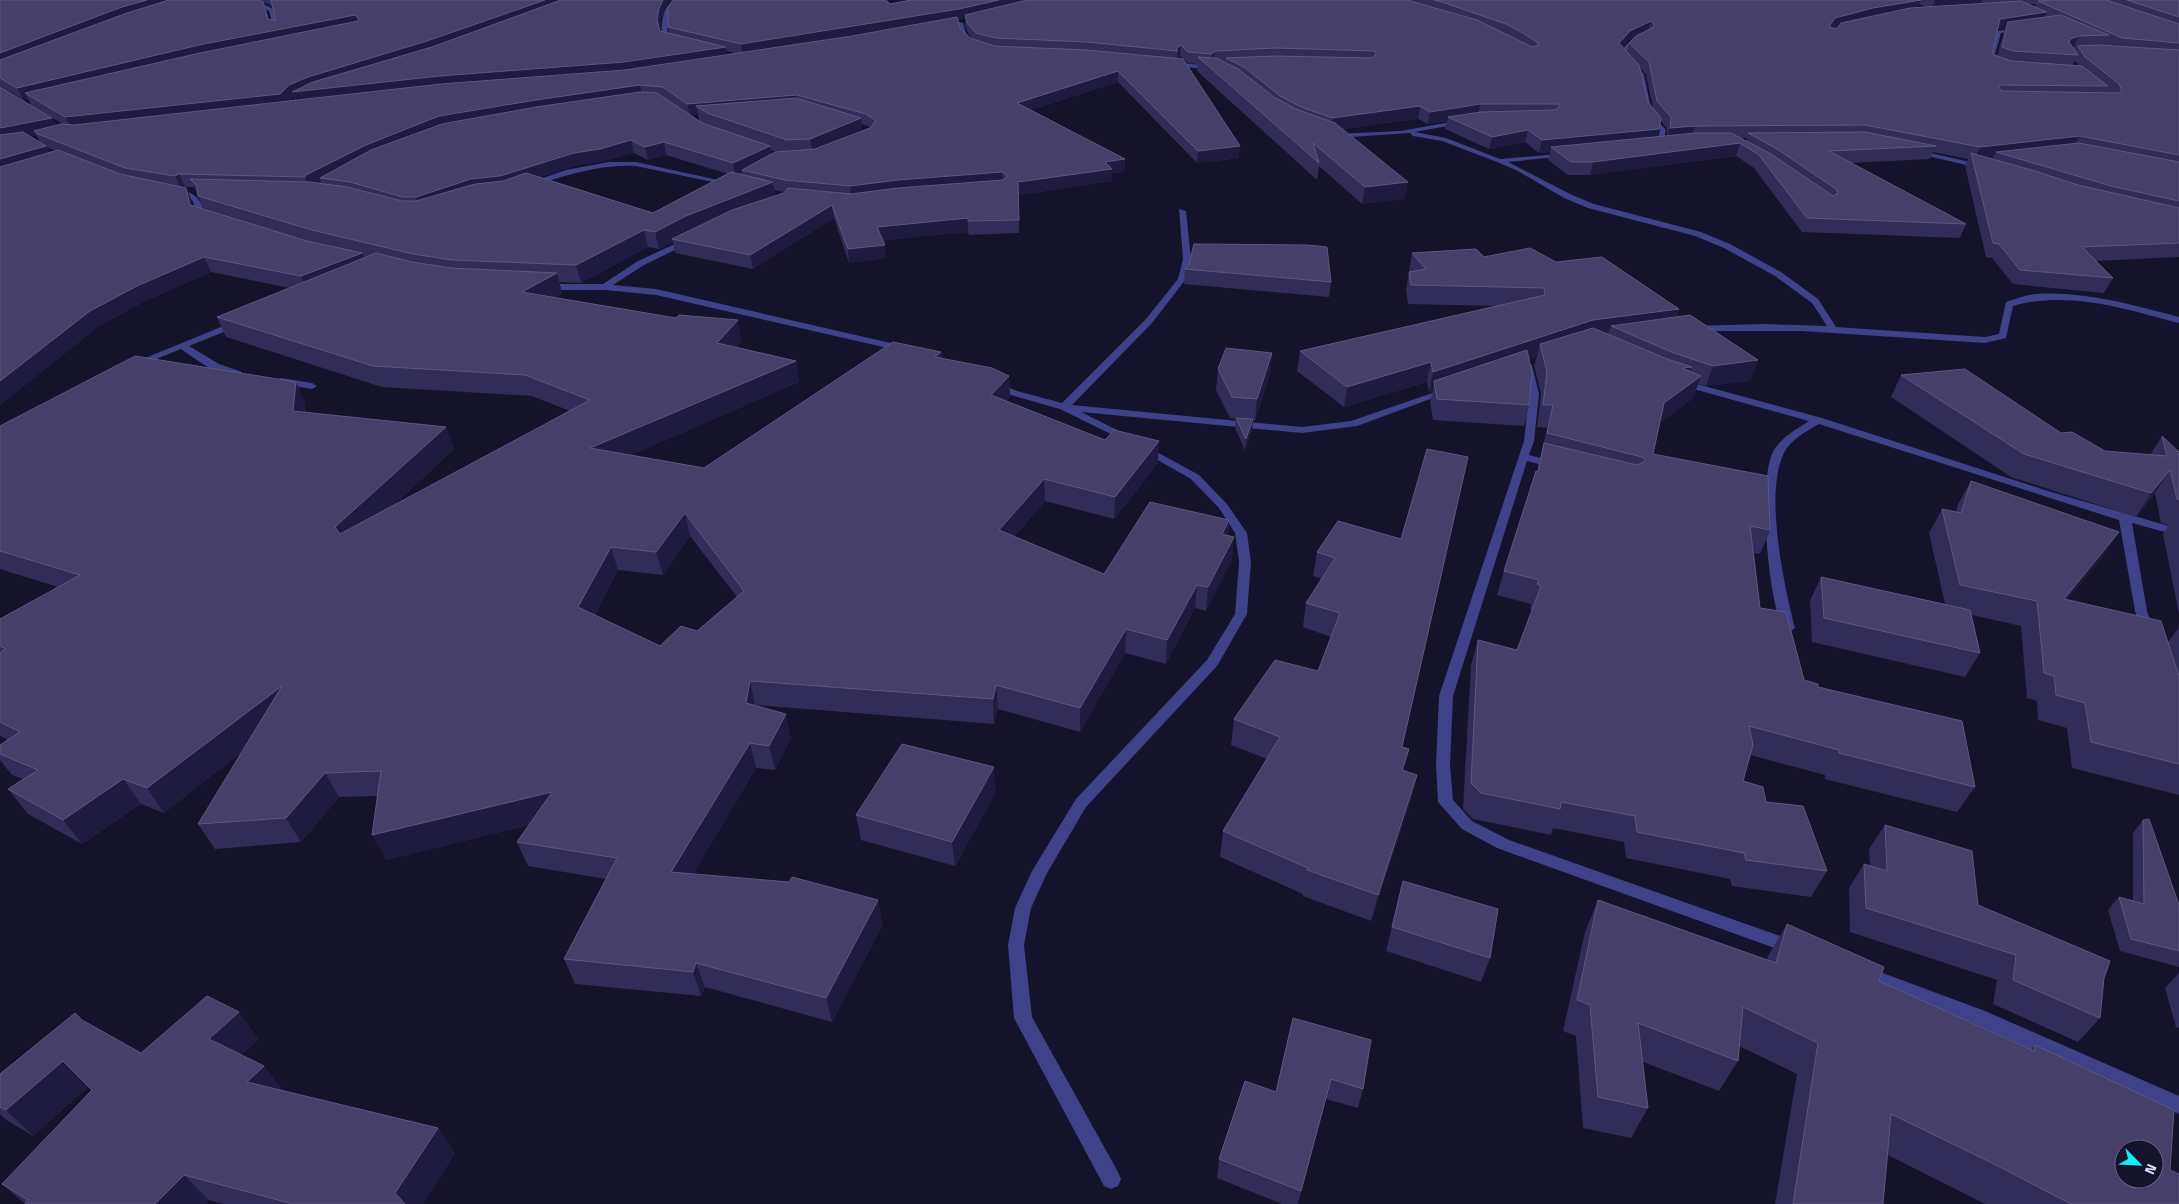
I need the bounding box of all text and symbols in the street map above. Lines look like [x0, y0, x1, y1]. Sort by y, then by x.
north arrow [2114, 1139, 2164, 1189]
text: N [2140, 1161, 2163, 1178]

